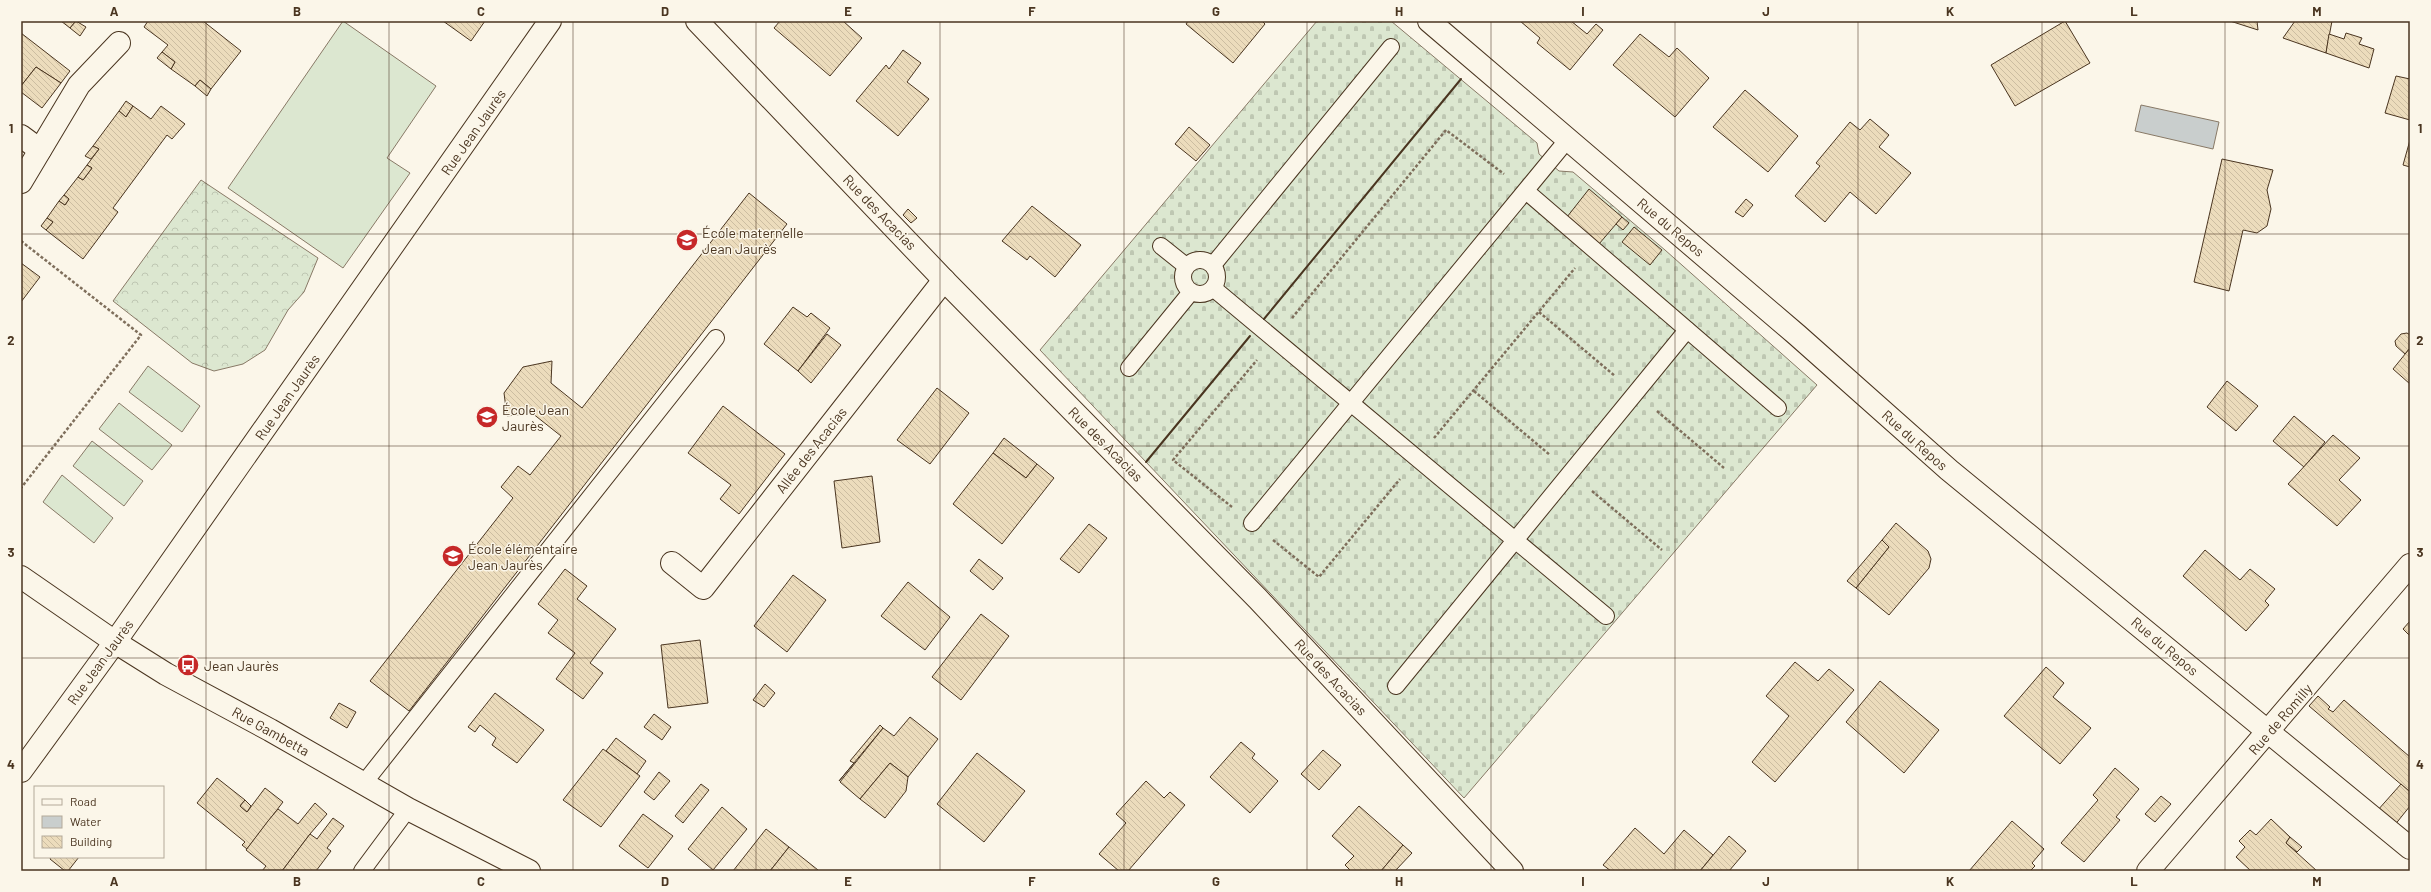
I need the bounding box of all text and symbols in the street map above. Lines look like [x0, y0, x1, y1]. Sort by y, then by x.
text: A [110, 3, 119, 19]
text: B [293, 3, 301, 19]
text: C [477, 3, 485, 19]
text: D [661, 3, 669, 19]
text: E [844, 3, 852, 19]
text: F [1028, 3, 1036, 19]
text: G [1212, 3, 1220, 19]
text: H [1395, 3, 1403, 19]
text: I [1581, 3, 1585, 19]
text: J [1762, 3, 1770, 19]
text: K [1946, 3, 1954, 19]
text: L [2130, 3, 2138, 19]
text: M [2312, 3, 2322, 19]
street label: Rue Jean Jaurès [437, 85, 509, 178]
text: 1 [9, 120, 13, 136]
text: 1 [2418, 120, 2422, 136]
street label: Rue des Acacias [840, 171, 920, 253]
street label: Rue du Repos [1634, 194, 1708, 260]
place label: École maternelle Jean Jaurès [702, 224, 804, 257]
school or university icon: École maternelle Jean Jaurès [674, 227, 700, 253]
text: 2 [7, 332, 15, 348]
text: 2 [2416, 332, 2424, 348]
street label: Rue Jean Jaurès [251, 350, 323, 443]
place label: École Jean Jaurès [502, 401, 569, 434]
street label: Allée des Acacias [772, 403, 850, 496]
street label: Rue des Acacias [1065, 403, 1147, 485]
school or university icon: École Jean Jaurès [474, 404, 500, 430]
street label: Rue du Repos [1879, 406, 1951, 474]
place label: École élémentaire Jean Jaurès [468, 540, 578, 573]
school or university icon: École élémentaire Jean Jaurès [440, 543, 466, 569]
text: 3 [7, 544, 15, 560]
text: 3 [2416, 544, 2424, 560]
street label: Rue du Repos [2128, 613, 2202, 679]
street label: Rue Jean Jaurès [63, 616, 137, 708]
street label: Rue des Acacias [1291, 635, 1371, 719]
bus stop icon: Jean Jaurès [175, 652, 201, 678]
place label: Jean Jaurès [204, 657, 279, 674]
street label: Rue de Romilly [2245, 680, 2316, 758]
street label: Rue Gambetta [229, 703, 313, 759]
text: 4 [7, 756, 15, 772]
text: 4 [2416, 756, 2424, 772]
legend [34, 786, 164, 858]
text: Road [70, 794, 97, 808]
text: Water [70, 814, 102, 828]
text: Building [70, 834, 112, 848]
text: A [110, 873, 119, 889]
text: B [293, 873, 301, 889]
text: C [477, 873, 485, 889]
text: D [661, 873, 669, 889]
text: E [844, 873, 852, 889]
text: F [1028, 873, 1036, 889]
text: G [1212, 873, 1220, 889]
text: H [1395, 873, 1403, 889]
text: I [1581, 873, 1585, 889]
text: J [1762, 873, 1770, 889]
text: K [1946, 873, 1954, 889]
text: L [2130, 873, 2138, 889]
text: M [2312, 873, 2322, 889]

